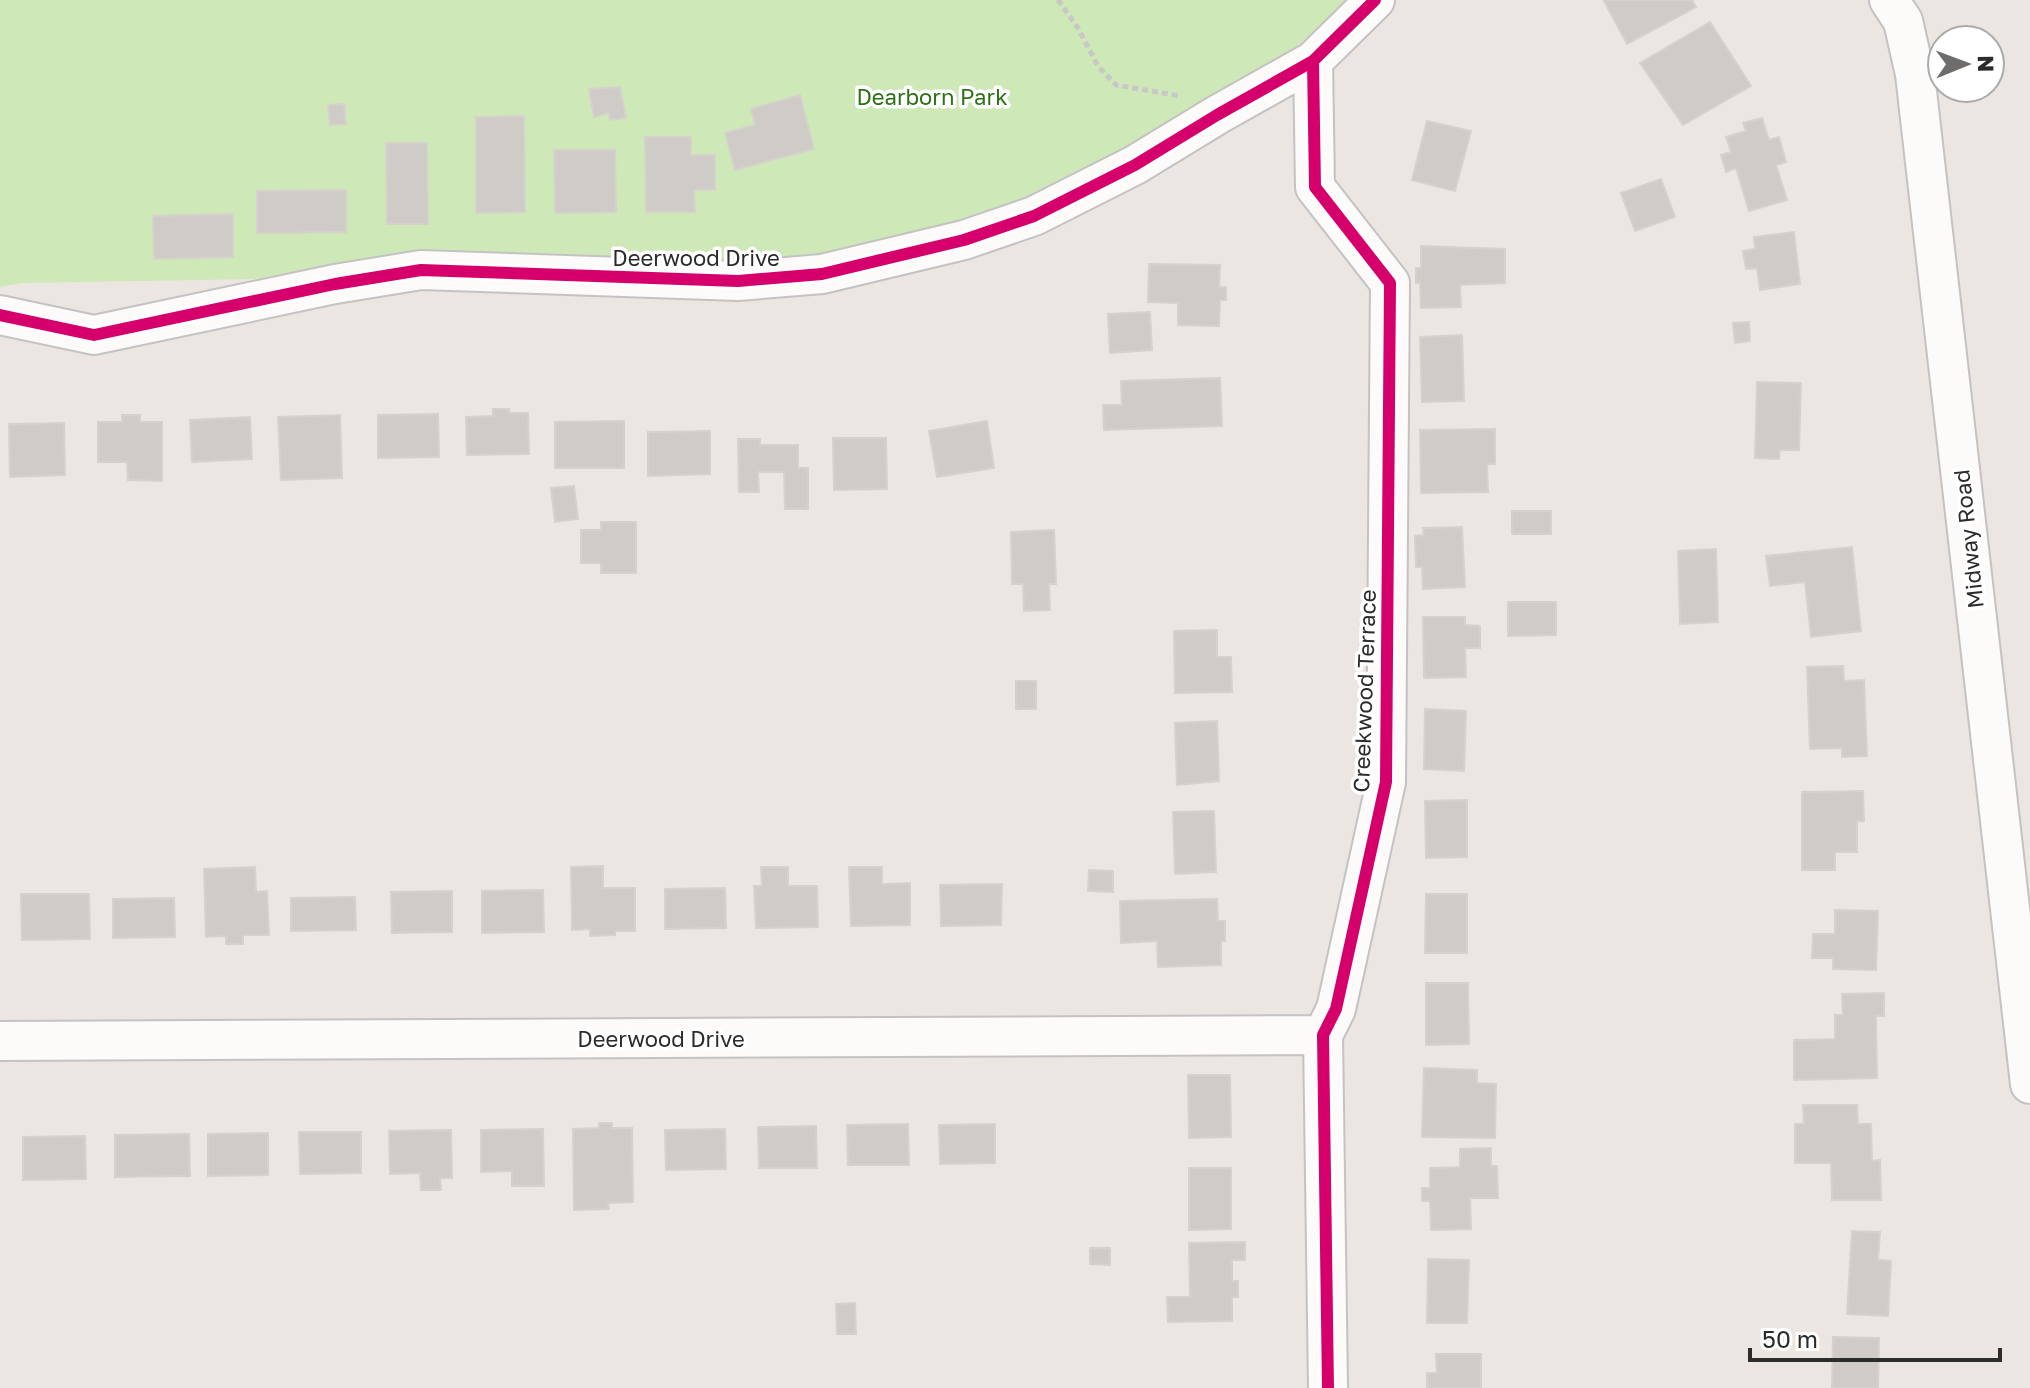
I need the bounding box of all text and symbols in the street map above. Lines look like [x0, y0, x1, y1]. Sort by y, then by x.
north arrow [1926, 24, 2006, 104]
text: N [1973, 55, 2000, 72]
park label: Dearborn Park [856, 83, 1008, 110]
street label: Deerwood Drive [612, 244, 780, 271]
street label: Midway Road [1947, 468, 1989, 610]
street label: Creekwood Terrace [1347, 589, 1381, 793]
street label: Deerwood Drive [577, 1025, 745, 1052]
scale bar [1750, 1312, 2000, 1362]
text: 50 m [1762, 1324, 1818, 1353]

